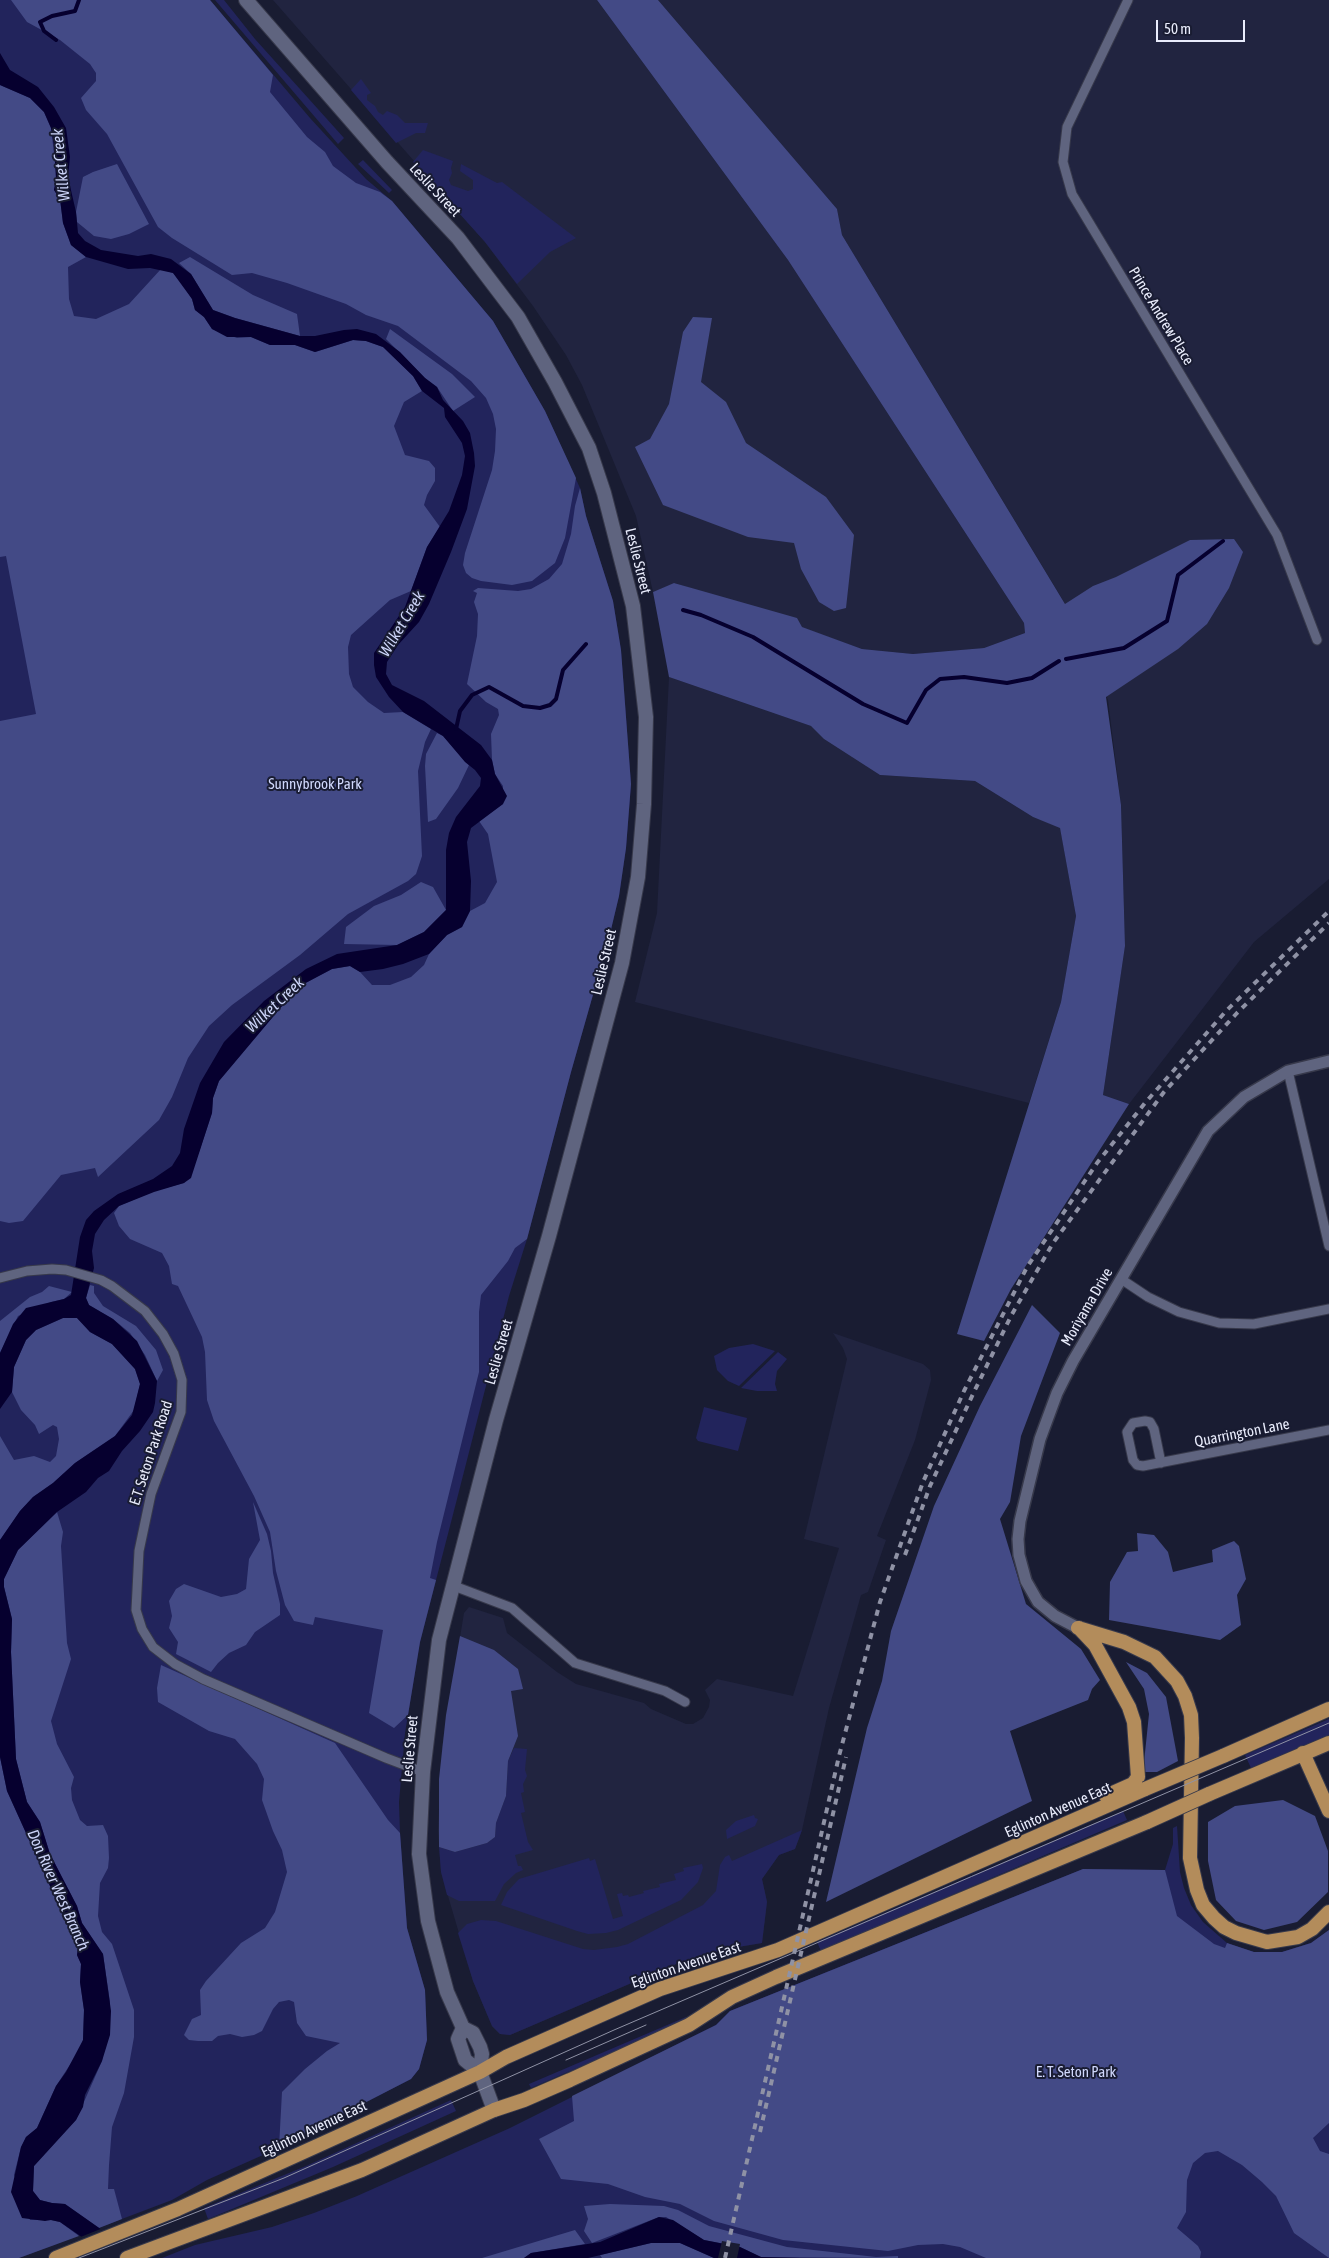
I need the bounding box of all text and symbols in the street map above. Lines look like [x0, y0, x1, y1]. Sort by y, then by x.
scale bar [1159, 10, 1248, 42]
text: 50 m [1164, 20, 1191, 37]
water label: Wilket Creek [48, 128, 74, 202]
street label: Leslie Street [406, 159, 464, 221]
street label: Prince Andrew Place [1125, 264, 1197, 368]
street label: Leslie Street [621, 526, 655, 596]
water label: Wilket Creek [375, 588, 429, 660]
park label: Sunnybrook Park [268, 775, 362, 793]
street label: Leslie Street [588, 927, 620, 997]
water label: Wilket Creek [242, 973, 308, 1037]
street label: Moriyama Drive [1057, 1265, 1117, 1349]
street label: Leslie Street [481, 1317, 517, 1387]
street label: E.T. Seton Park Road [126, 1398, 176, 1508]
street label: Quarrington Lane [1193, 1415, 1291, 1451]
street label: Leslie Street [398, 1715, 422, 1783]
street label: Eglinton Avenue East [1002, 1778, 1114, 1842]
water label: Don River West Branch [23, 1827, 93, 1953]
street label: Eglinton Avenue East [629, 1938, 743, 1992]
park label: E. T. Seton Park [1036, 2063, 1116, 2081]
street label: Eglinton Avenue East [258, 2097, 370, 2161]

